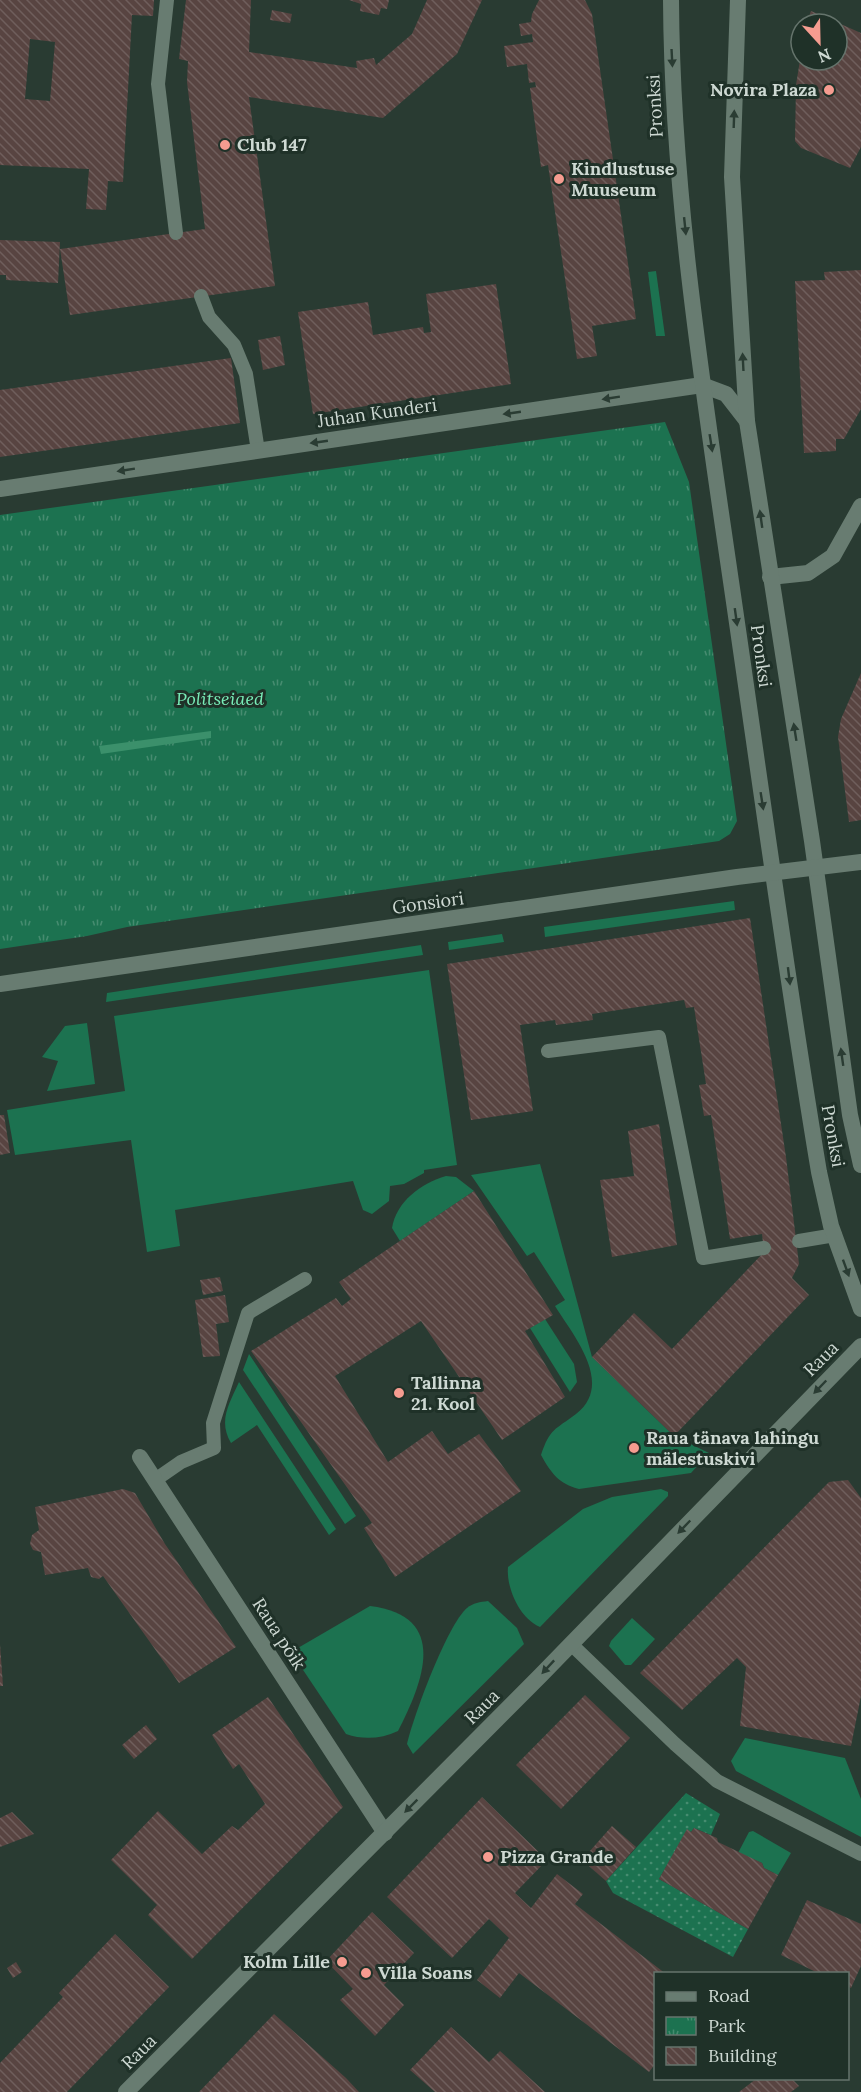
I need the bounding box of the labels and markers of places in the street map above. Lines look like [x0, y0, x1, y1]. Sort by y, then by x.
place label: Novira Plaza [710, 78, 818, 101]
marker: Novira Plaza [822, 83, 836, 97]
place label: Club 147 [237, 133, 307, 156]
marker: Club 147 [218, 138, 232, 152]
place label: Kindlustuse Muuseum [571, 157, 675, 201]
marker: Kindlustuse Muuseum [552, 172, 566, 186]
place label: Tallinna 21. Kool [411, 1371, 482, 1415]
marker: Tallinna 21. Kool [392, 1386, 406, 1400]
place label: Raua tänava lahingu mälestuskivi [646, 1426, 819, 1470]
marker: Raua tänava lahingu mälestuskivi [627, 1441, 641, 1455]
place label: Pizza Grande [500, 1845, 614, 1868]
marker: Pizza Grande [481, 1850, 495, 1864]
place label: Kolm Lille [243, 1950, 330, 1973]
marker: Kolm Lille [335, 1955, 349, 1969]
place label: Villa Soans [378, 1961, 472, 1984]
marker: Villa Soans [359, 1966, 373, 1980]

